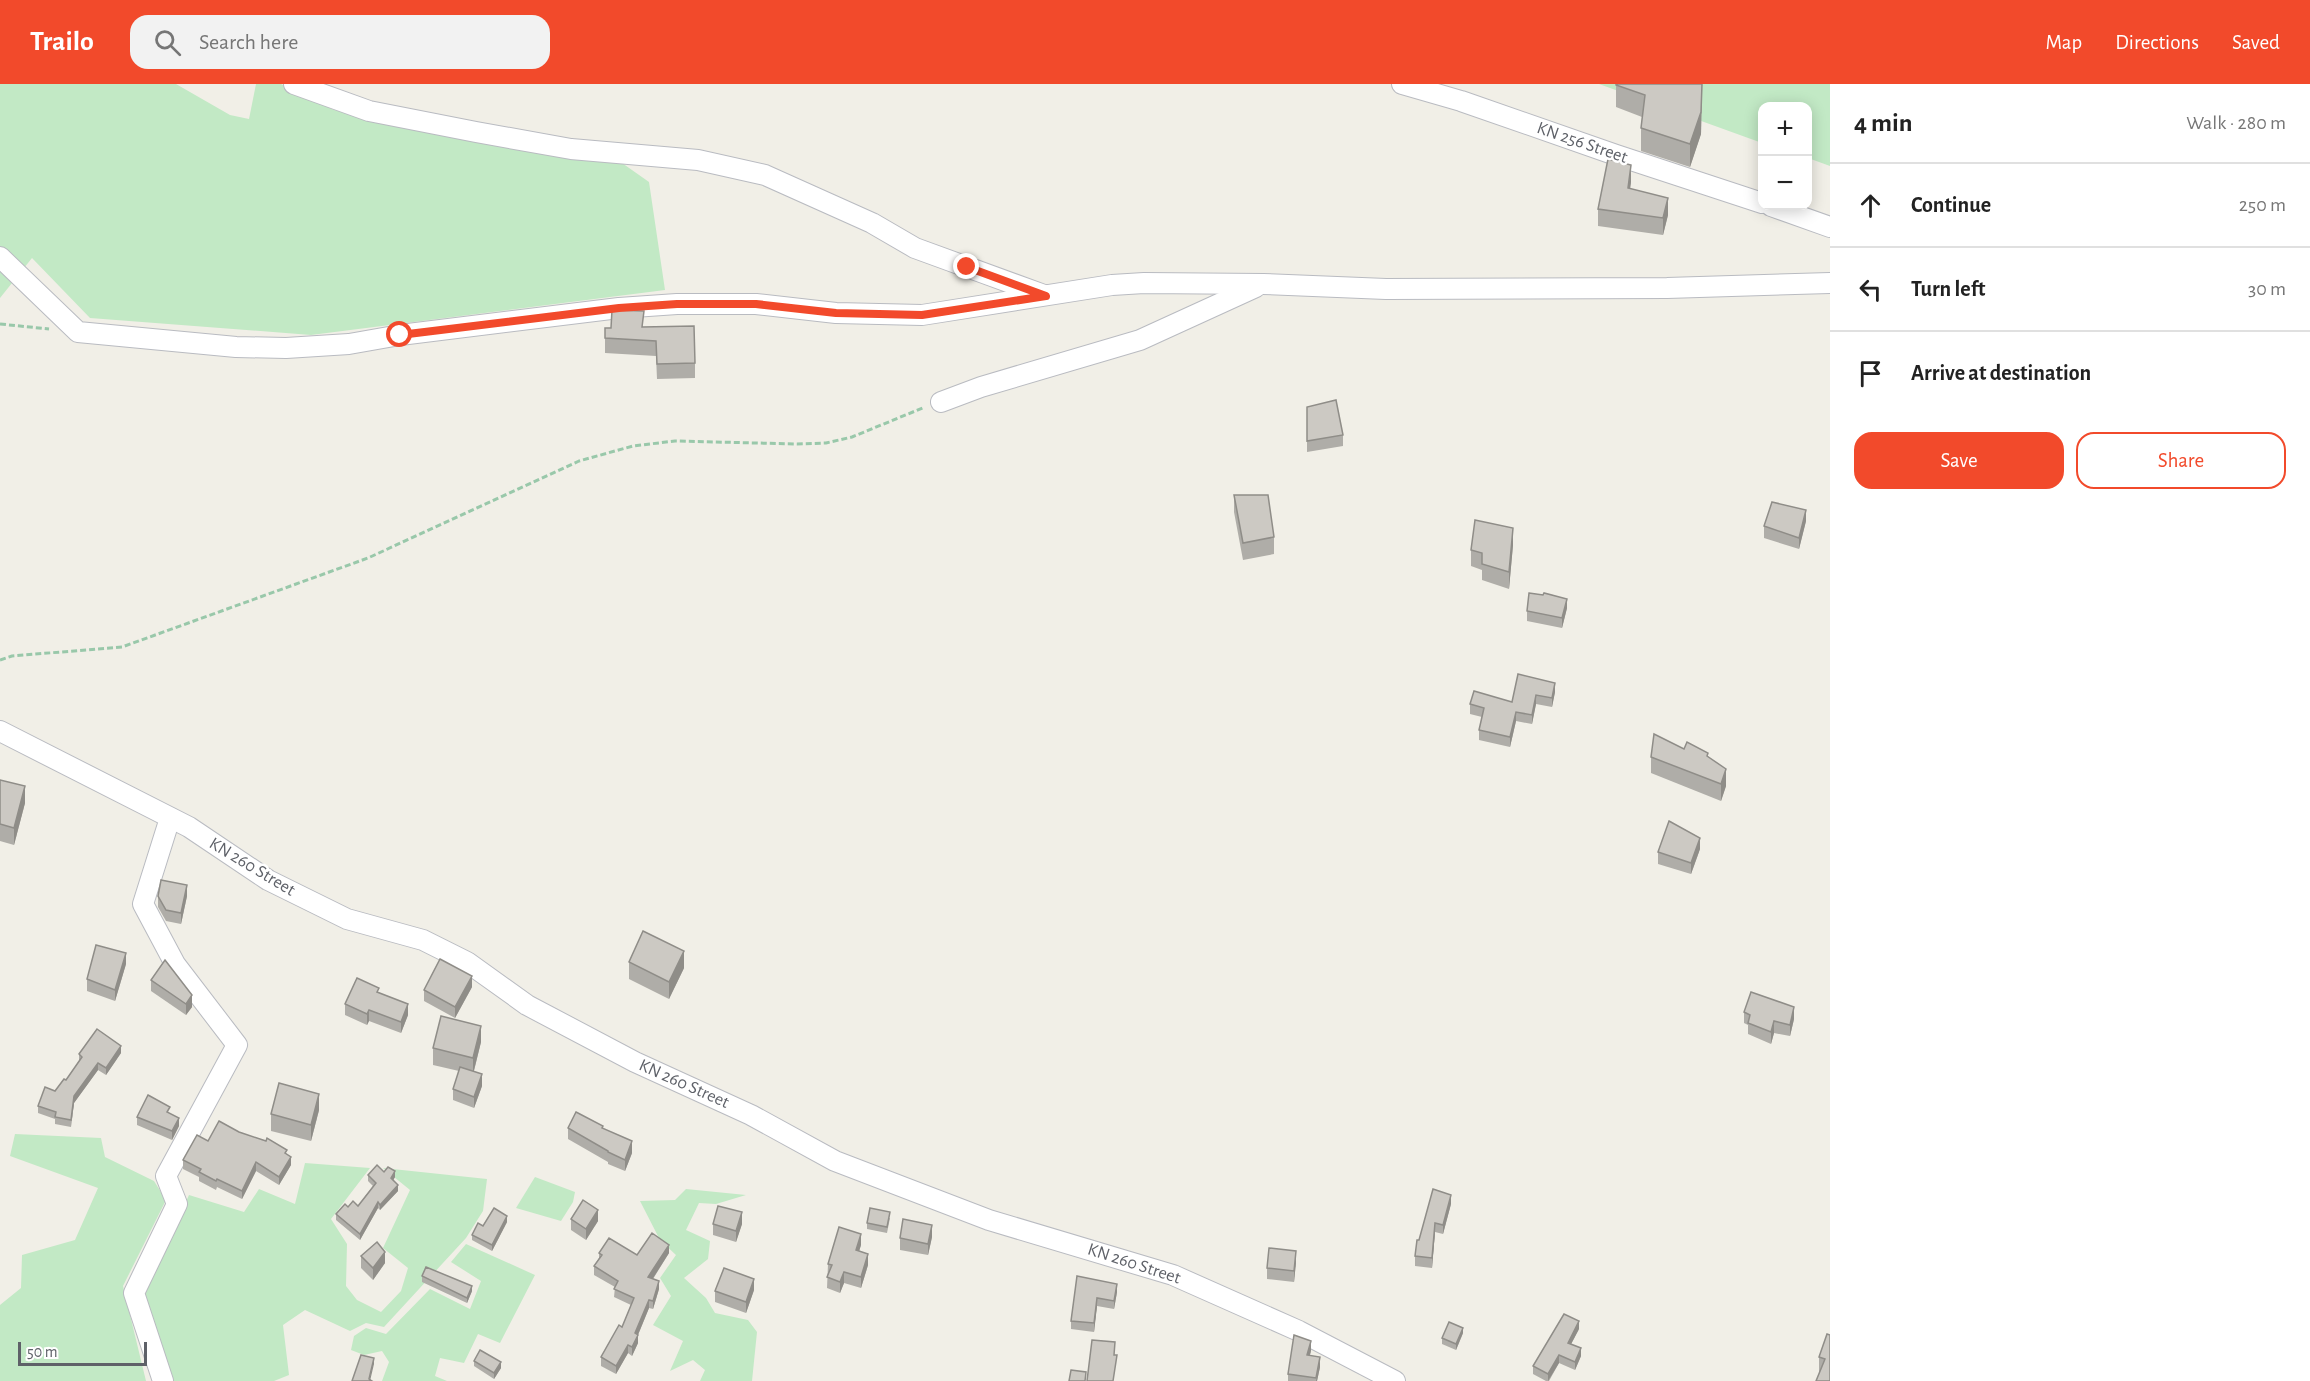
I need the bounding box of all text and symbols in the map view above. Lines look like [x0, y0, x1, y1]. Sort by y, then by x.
search box [130, 15, 550, 69]
icon: search [151, 26, 184, 59]
text: Trailo [30, 28, 94, 56]
text: Search here [199, 31, 298, 53]
text: Map [2046, 32, 2082, 53]
text: Directions [2115, 32, 2199, 53]
text: Saved [2232, 32, 2280, 53]
map controls [1758, 102, 1812, 210]
button: + [1758, 102, 1812, 156]
text: 4 min [1854, 110, 1913, 136]
text: Walk · 280 m [2186, 113, 2286, 133]
street label: KN 256 Street [1534, 119, 1630, 167]
button: − [1758, 156, 1812, 210]
icon: ahead [1854, 189, 1887, 222]
text: Continue [1911, 194, 1991, 216]
text: 250 m [2239, 195, 2286, 215]
route end [953, 253, 979, 279]
icon: left [1854, 273, 1887, 306]
text: Turn left [1911, 278, 1985, 300]
text: 30 m [2248, 279, 2286, 299]
route start [386, 321, 412, 347]
icon: arrive [1854, 357, 1887, 390]
text: Arrive at destination [1911, 362, 2091, 384]
button: Save [1854, 432, 2064, 489]
button: Share [2076, 432, 2286, 489]
street label: KN 260 Street [206, 834, 298, 900]
street label: KN 260 Street [636, 1056, 732, 1112]
street label: KN 260 Street [1085, 1241, 1183, 1288]
scale bar [18, 1339, 147, 1366]
text: 50 m [27, 1344, 58, 1360]

